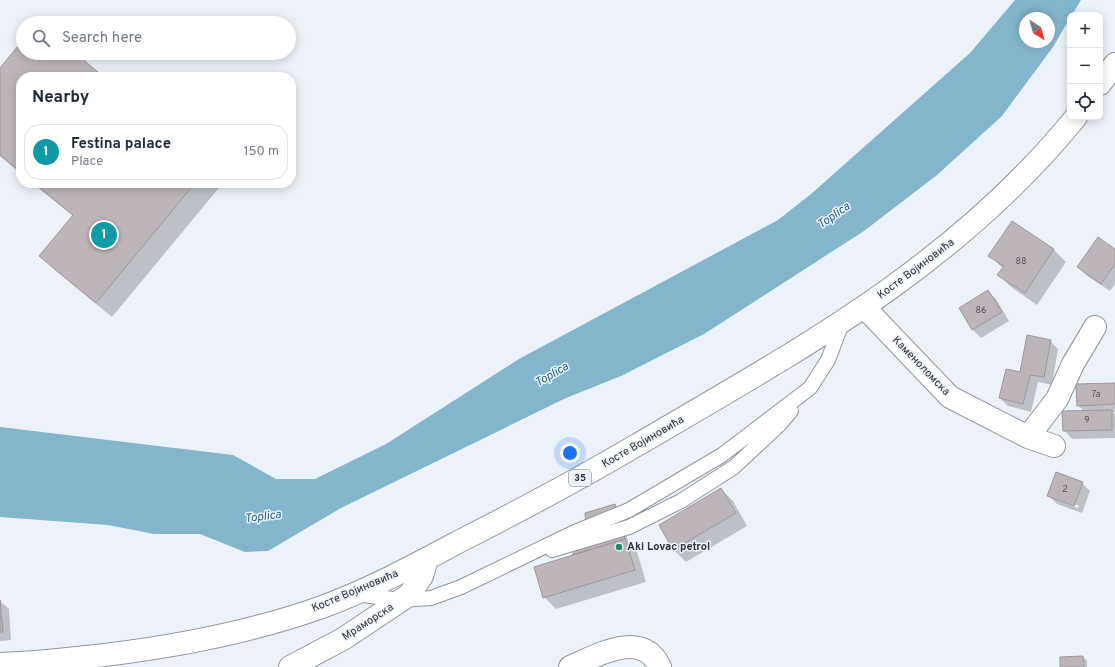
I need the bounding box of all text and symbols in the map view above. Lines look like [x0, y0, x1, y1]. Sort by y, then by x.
north arrow [1019, 12, 1055, 48]
map controls [1067, 12, 1103, 120]
button: + [1067, 12, 1103, 48]
search box [16, 16, 296, 60]
icon: search [30, 27, 52, 49]
text: Search here [62, 29, 142, 48]
button: − [1067, 48, 1103, 84]
button: locate [1067, 84, 1103, 120]
text: Nearby [32, 87, 89, 109]
text: Festina palace [71, 135, 171, 154]
text: 1 [43, 144, 49, 160]
text: 150 m [244, 144, 279, 160]
text: Place [71, 154, 103, 170]
water label: Toplica [815, 199, 854, 233]
pin: 1 [91, 220, 117, 250]
street label: Косте Војиновића [875, 235, 957, 302]
house number: 88 [1016, 256, 1027, 267]
house number: 86 [976, 305, 986, 316]
street label: Каменоломска [889, 333, 953, 399]
water label: Toplica [532, 359, 572, 391]
house number: 7a [1091, 389, 1101, 400]
street label: Косте Војиновића [599, 413, 687, 471]
house number: 9 [1084, 415, 1090, 426]
your location [560, 443, 580, 463]
road number: 35 [569, 470, 591, 486]
house number: 2 [1062, 484, 1068, 495]
water label: Toplica [244, 507, 283, 527]
place label: Aki Lovac petrol [627, 540, 710, 554]
marker: Aki Lovac petrol [614, 542, 624, 552]
street label: Косте Војиновића [310, 566, 401, 616]
street label: Мраморска [340, 600, 397, 644]

